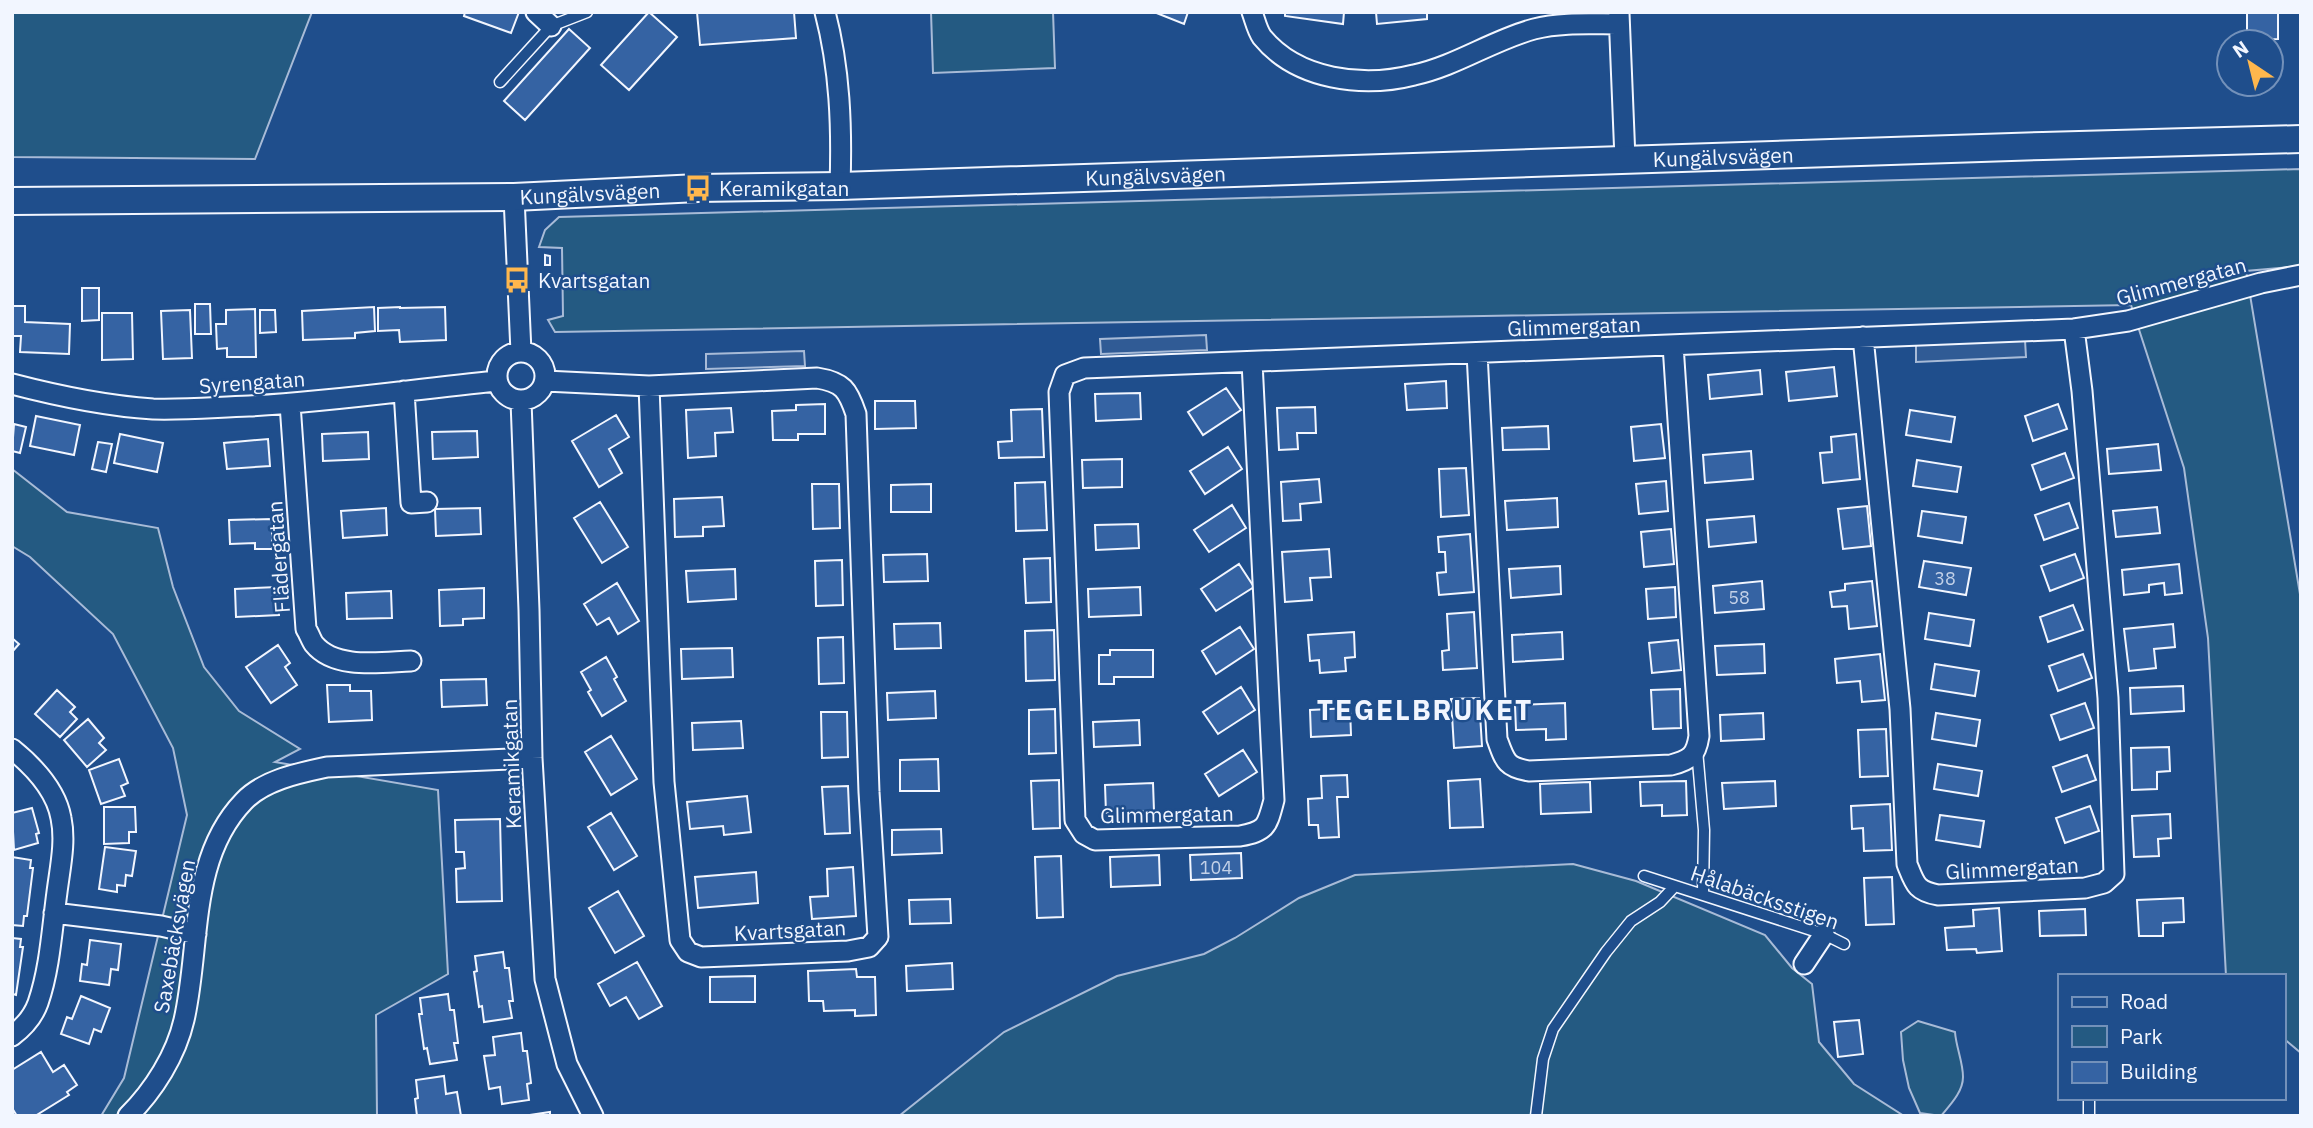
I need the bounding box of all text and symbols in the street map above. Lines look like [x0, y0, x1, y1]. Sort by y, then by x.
north arrow [2215, 28, 2285, 98]
text: N [2228, 35, 2253, 63]
street label: Kungälvsvägen [1652, 140, 1794, 173]
street label: Kungälvsvägen [1085, 159, 1226, 192]
bus stop icon: Keramikgatan [683, 173, 713, 203]
place label: Keramikgatan [719, 174, 849, 202]
street label: Kungälvsvägen [519, 176, 661, 211]
street label: Glimmergatan [2113, 250, 2249, 312]
bus stop icon: Kvartsgatan [502, 265, 532, 295]
place label: Kvartsgatan [538, 266, 650, 294]
street label: Glimmergatan [1507, 310, 1641, 342]
street label: Syrengatan [198, 364, 306, 400]
street label: Flädergatan [260, 500, 296, 614]
house number: 38 [1934, 567, 1956, 590]
house number: 58 [1728, 586, 1750, 609]
district label: TEGELBRUKET [1317, 691, 1533, 728]
street label: Keramikgatan [495, 698, 527, 830]
street label: Glimmergatan [1100, 799, 1234, 829]
street label: Glimmergatan [1944, 851, 2080, 885]
house number: 104 [1200, 856, 1232, 879]
street label: Saxebäcksvägen [147, 857, 201, 1015]
street label: Hålabäcksstigen [1687, 859, 1843, 935]
street label: Kvartsgatan [733, 913, 847, 947]
legend [2058, 974, 2285, 1100]
text: Road [2120, 987, 2168, 1015]
text: Park [2120, 1022, 2163, 1050]
text: Building [2120, 1057, 2197, 1085]

